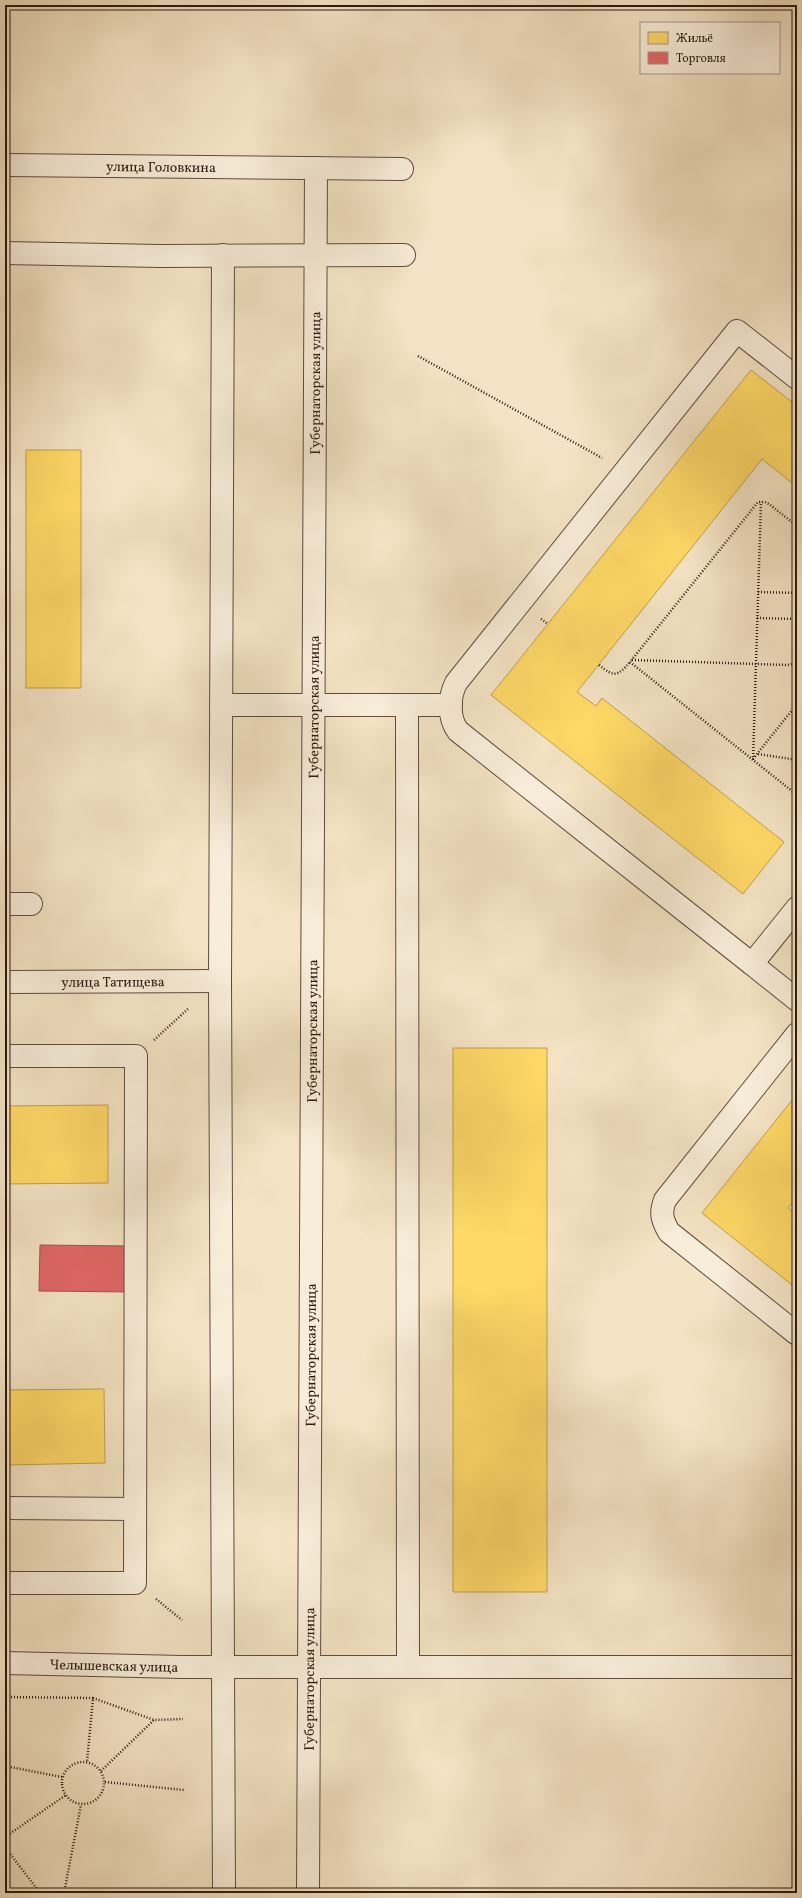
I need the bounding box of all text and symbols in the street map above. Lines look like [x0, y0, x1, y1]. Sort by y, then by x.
legend [640, 22, 780, 74]
text: Жильё [676, 31, 713, 47]
text: Торговля [676, 51, 726, 67]
street label: улица Головкина [106, 158, 216, 178]
street label: Губернаторская улица [307, 311, 326, 455]
street label: Губернаторская улица [305, 635, 325, 779]
street label: Губернаторская улица [304, 959, 323, 1103]
street label: улица Татищева [61, 973, 165, 993]
street label: Губернаторская улица [302, 1283, 322, 1427]
street label: Губернаторская улица [301, 1607, 320, 1751]
street label: Челышевская улица [49, 1656, 179, 1678]

